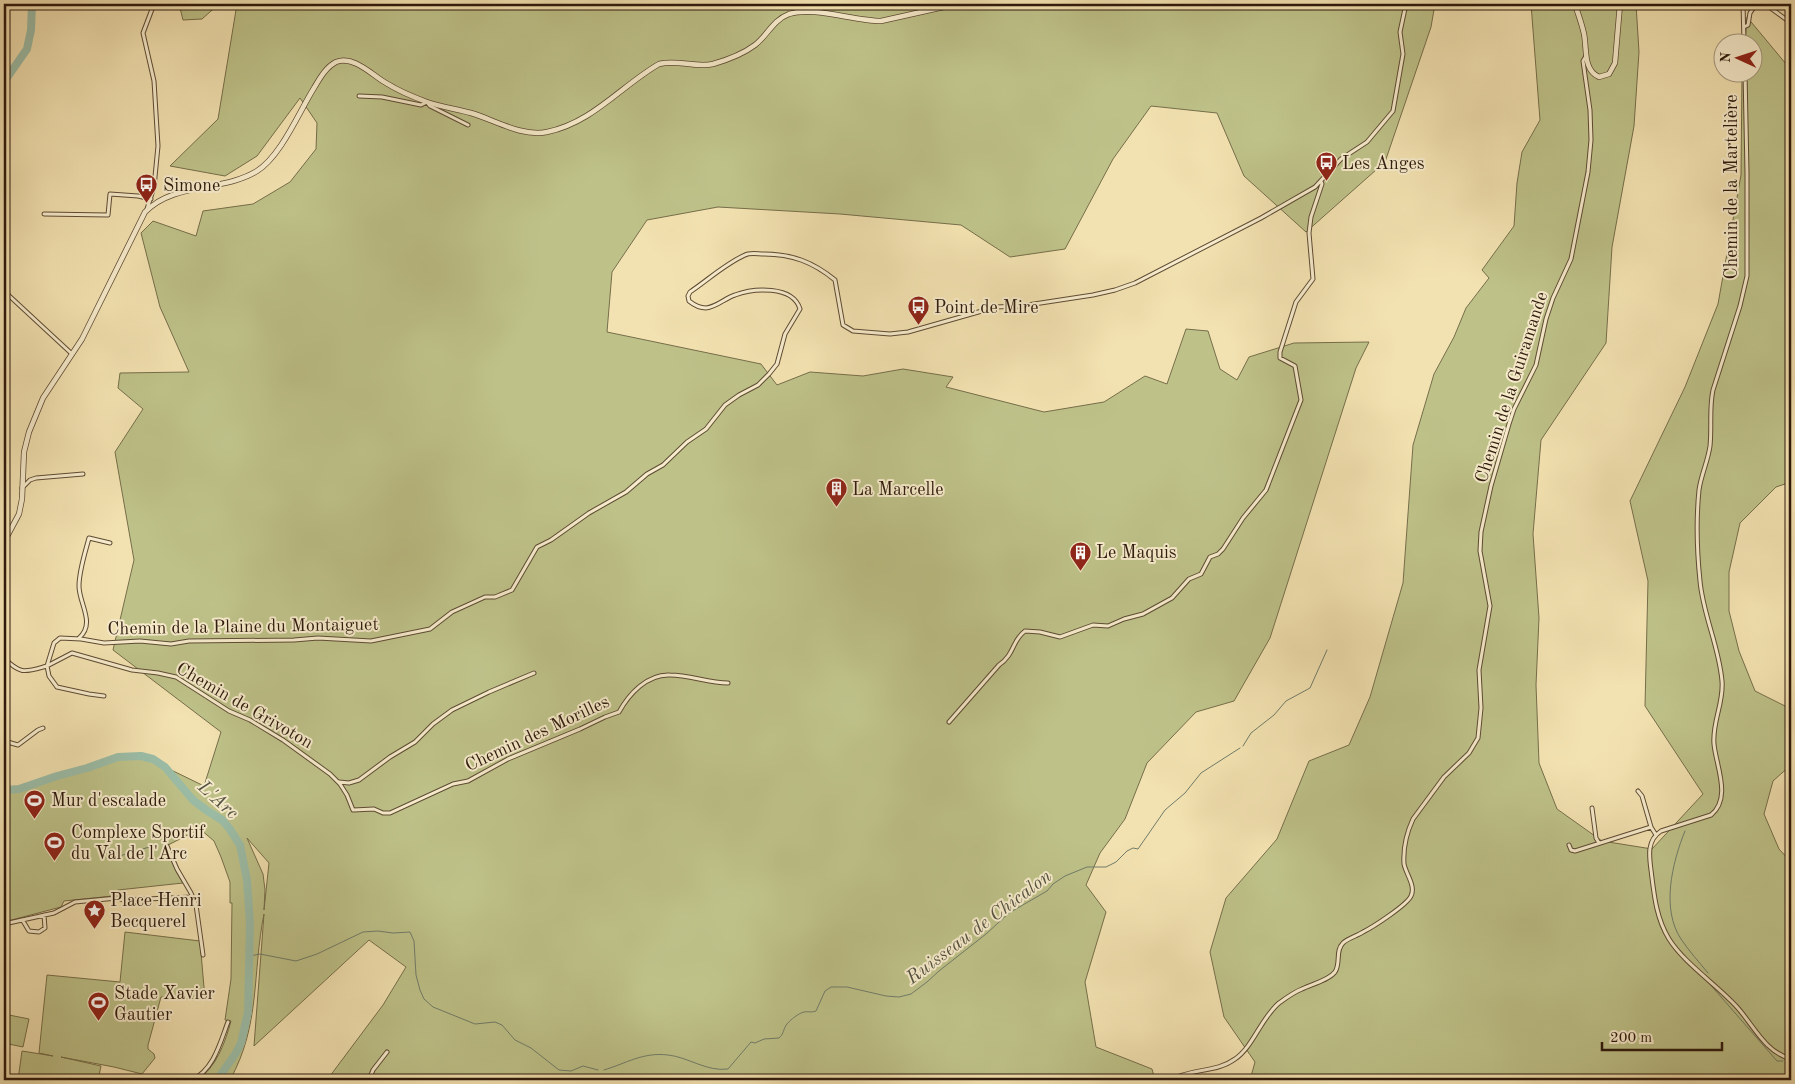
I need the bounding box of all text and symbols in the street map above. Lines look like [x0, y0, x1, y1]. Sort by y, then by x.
north arrow [1712, 32, 1762, 82]
text: N [1719, 51, 1733, 63]
street label: Chemin de la Martelière [1723, 94, 1741, 280]
bus stop icon: Les Anges [1314, 151, 1338, 182]
place label: Les Anges [1342, 155, 1425, 173]
bus stop icon: Simone [135, 173, 159, 204]
place label: Simone [163, 177, 220, 195]
street label: Chemin de la Guiramande [1473, 289, 1551, 485]
bus stop icon: Point de Mire [906, 295, 930, 326]
place label: Point de Mire [934, 299, 1038, 317]
building icon: La Marcelle [824, 477, 848, 508]
place label: La Marcelle [852, 481, 943, 499]
building icon: Le Maquis [1068, 540, 1092, 571]
place label: Le Maquis [1096, 544, 1177, 562]
street label: Chemin de la Plaine du Montaiguet [107, 616, 379, 638]
street label: Chemin de Grivoton [173, 659, 316, 752]
street label: Chemin des Morilles [463, 693, 612, 775]
water label: L'Arc [193, 777, 241, 824]
sports icon: Mur d'escalade [23, 788, 47, 819]
place label: Mur d'escalade [51, 792, 166, 810]
place label: Complexe Sportif du Val de l'Arc [71, 824, 206, 863]
sports icon: Complexe Sportif du Val de l'Arc [43, 830, 67, 861]
water label: Ruisseau de Chicalon [903, 867, 1056, 989]
place label: Place Henri Becquerel [110, 892, 202, 931]
place icon: Place Henri Becquerel [82, 898, 106, 929]
place label: Stade Xavier Gautier [114, 985, 216, 1024]
sports icon: Stade Xavier Gautier [86, 991, 110, 1022]
scale bar [1602, 1019, 1722, 1051]
text: 200 m [1610, 1031, 1652, 1046]

